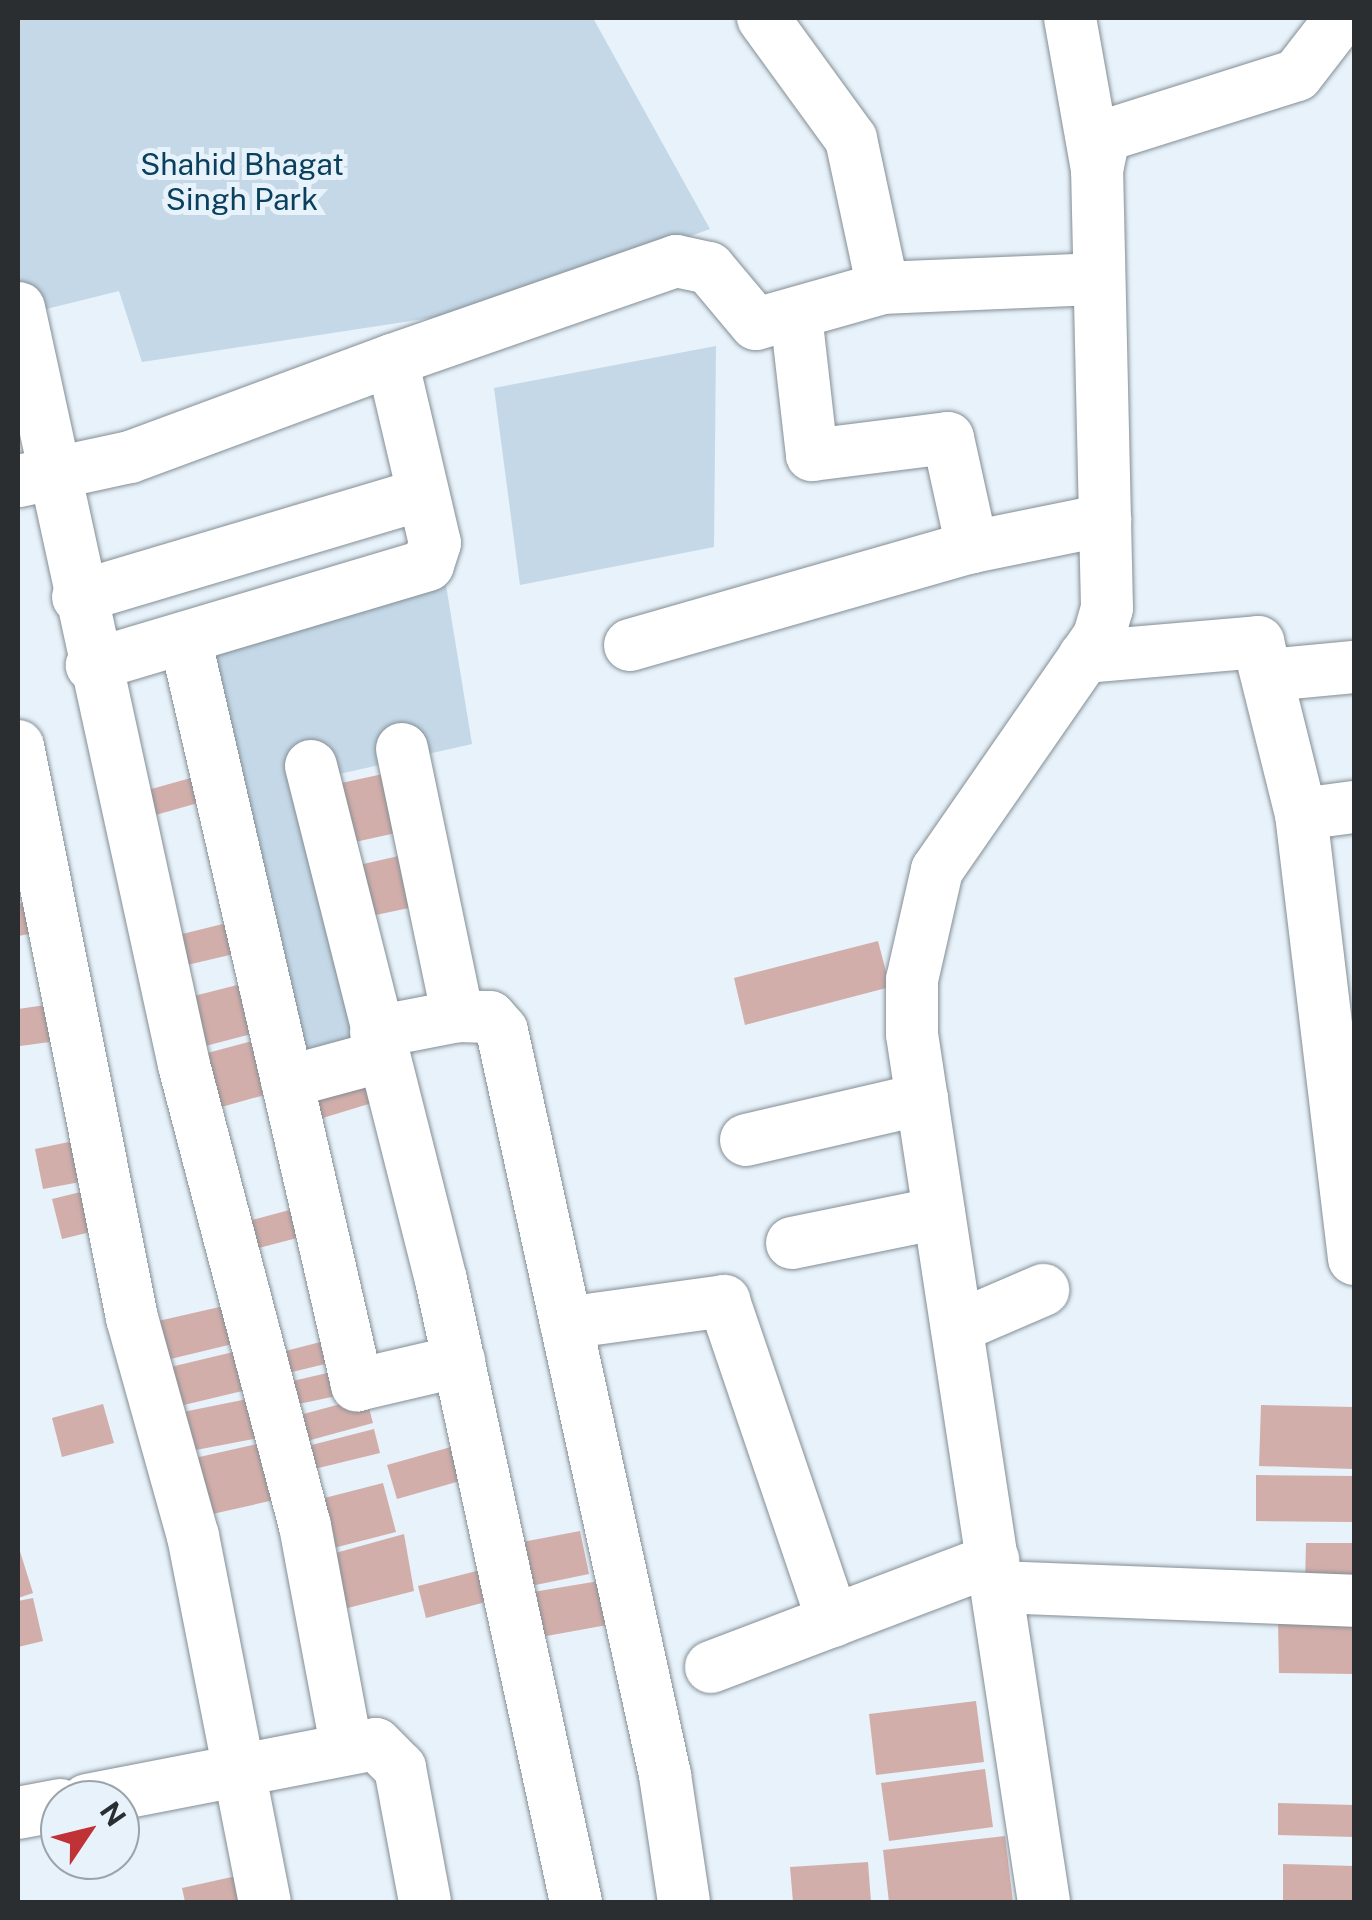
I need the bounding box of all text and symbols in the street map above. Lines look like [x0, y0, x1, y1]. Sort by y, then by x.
park label: Shahid Bhagat Singh Park [140, 146, 344, 216]
north arrow [40, 1780, 140, 1880]
text: N [94, 1795, 133, 1832]

